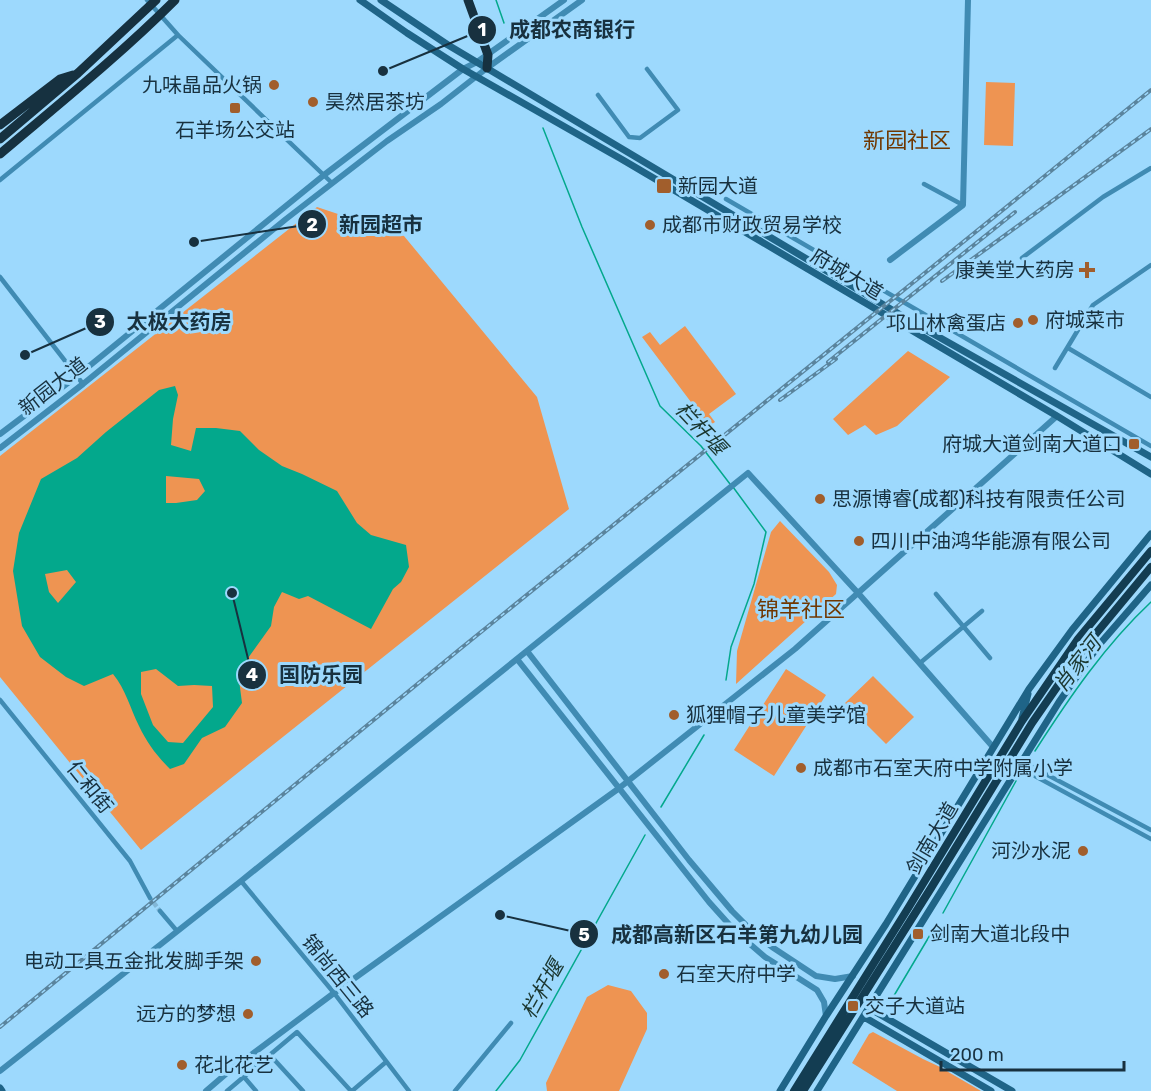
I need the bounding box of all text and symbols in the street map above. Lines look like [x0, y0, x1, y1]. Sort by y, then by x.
callout: 成都农商银行 [467, 10, 647, 49]
text: 成都农商银行 [509, 17, 635, 42]
text: 1 [478, 19, 486, 41]
place label: 九味晶品火锅 [142, 73, 262, 97]
marker: 九味晶品火锅 [267, 78, 281, 92]
place label: 昊然居茶坊 [325, 90, 425, 114]
marker: 昊然居茶坊 [306, 95, 320, 109]
marker: 石羊场公交站 [228, 101, 242, 115]
place label: 石羊场公交站 [175, 118, 295, 142]
district label: 新园社区 [863, 127, 951, 154]
place label: 新园大道 [678, 174, 758, 198]
marker: 新园大道 [655, 177, 673, 195]
callout: 新园超市 [297, 205, 435, 244]
text: 新园超市 [339, 212, 423, 237]
place label: 成都市财政贸易学校 [662, 213, 842, 237]
text: 2 [306, 214, 318, 236]
marker: 成都市财政贸易学校 [643, 218, 657, 232]
street label: 府城大道 [807, 243, 887, 305]
place label: 康美堂大药房 [955, 258, 1075, 282]
marker: 康美堂大药房 [1080, 263, 1094, 277]
callout: 太极大药房 [85, 302, 244, 341]
place label: 府城菜市 [1045, 308, 1125, 332]
text: 太极大药房 [127, 309, 232, 334]
text: 3 [94, 311, 106, 333]
place label: 邛山林禽蛋店 [886, 311, 1006, 335]
marker: 府城菜市 [1026, 313, 1040, 327]
marker: 邛山林禽蛋店 [1011, 316, 1025, 330]
street label: 新园大道 [14, 352, 92, 420]
water label: 栏杆堰 [670, 396, 734, 462]
place label: 府城大道剑南大道口 [942, 432, 1122, 456]
marker: 府城大道剑南大道口 [1127, 437, 1141, 451]
place label: 思源博睿(成都)科技有限责任公司 [832, 487, 1126, 511]
marker: 思源博睿(成都)科技有限责任公司 [813, 492, 827, 506]
place label: 四川中油鸿华能源有限公司 [871, 529, 1111, 553]
marker: 四川中油鸿华能源有限公司 [852, 534, 866, 548]
district label: 锦羊社区 [757, 596, 845, 623]
water label: 肖家河 [1048, 628, 1109, 697]
callout: 国防乐园 [237, 655, 375, 694]
text: 国防乐园 [279, 662, 363, 687]
text: 4 [246, 664, 258, 686]
place label: 狐狸帽子儿童美学馆 [686, 703, 866, 727]
marker: 狐狸帽子儿童美学馆 [667, 708, 681, 722]
street label: 仁和街 [62, 756, 118, 818]
place label: 成都市石室天府中学附属小学 [813, 756, 1073, 780]
marker: 成都市石室天府中学附属小学 [794, 761, 808, 775]
street label: 剑南大道 [901, 798, 963, 878]
place label: 河沙水泥 [991, 839, 1071, 863]
marker: 河沙水泥 [1076, 844, 1090, 858]
callout: 成都高新区石羊第九幼儿园 [569, 915, 875, 954]
text: 成都高新区石羊第九幼儿园 [611, 922, 863, 947]
place label: 剑南大道北段中 [930, 922, 1070, 946]
text: 5 [578, 924, 590, 946]
marker: 剑南大道北段中 [911, 927, 925, 941]
street label: 锦尚西三路 [297, 930, 379, 1022]
place label: 电动工具五金批发脚手架 [24, 949, 244, 973]
water label: 栏杆堰 [516, 953, 570, 1023]
marker: 电动工具五金批发脚手架 [249, 954, 263, 968]
place label: 石室天府中学 [676, 962, 796, 986]
marker: 石室天府中学 [657, 967, 671, 981]
place label: 交子大道站 [865, 994, 965, 1018]
marker: 交子大道站 [846, 999, 860, 1013]
place label: 远方的梦想 [136, 1002, 236, 1026]
marker: 远方的梦想 [241, 1007, 255, 1021]
scale bar [941, 1034, 1124, 1072]
text: 200 m [950, 1044, 1004, 1066]
place label: 花北花艺 [194, 1053, 274, 1077]
marker: 花北花艺 [175, 1058, 189, 1072]

